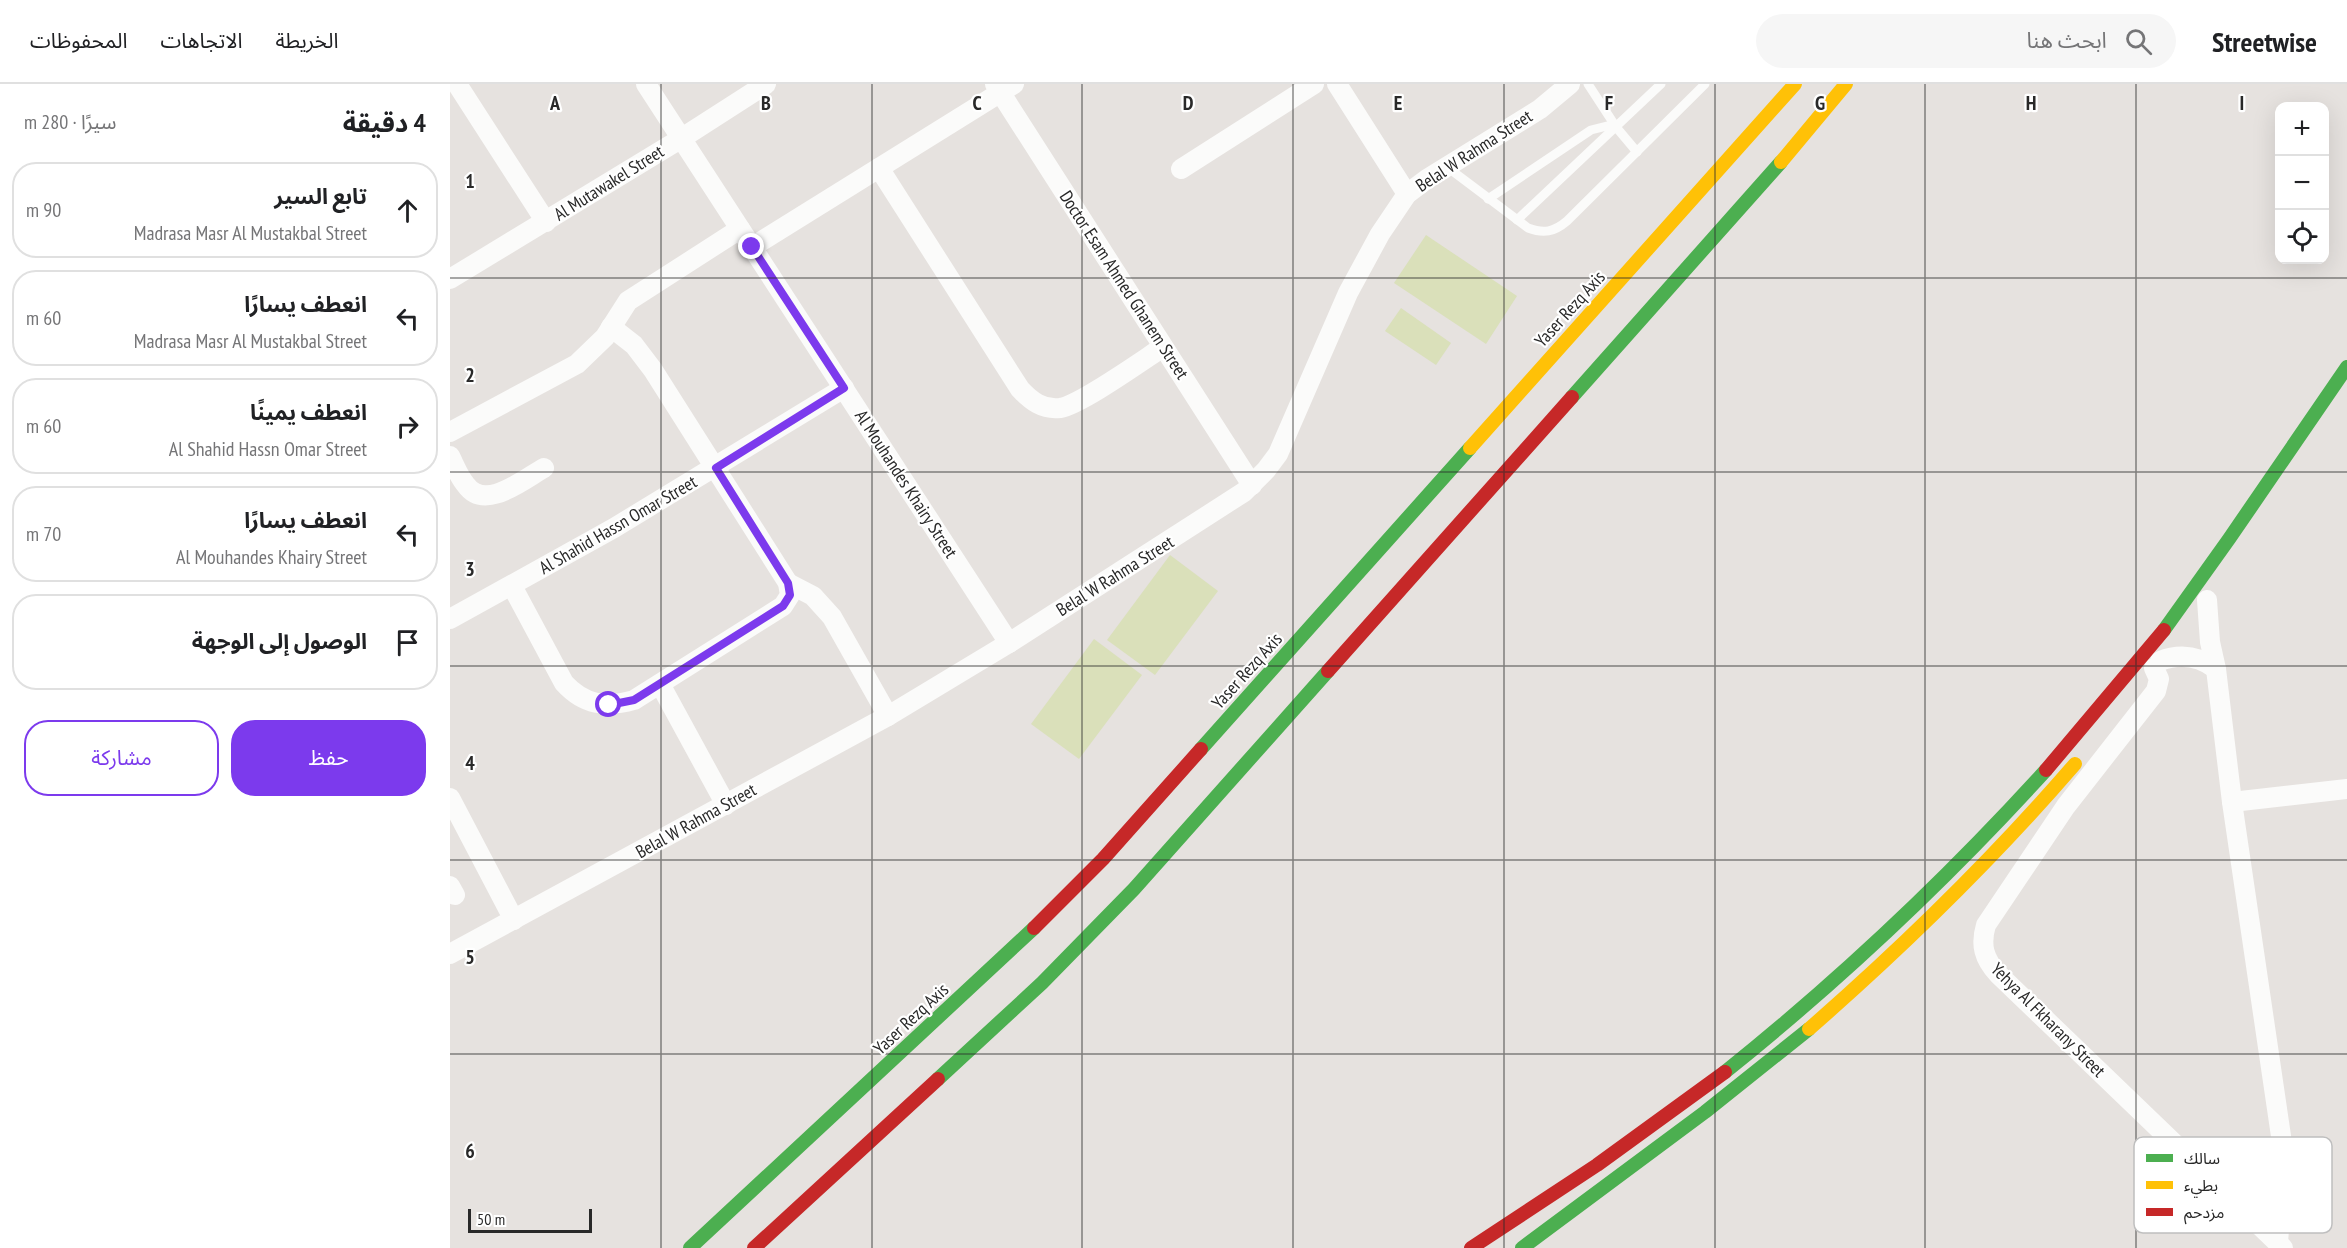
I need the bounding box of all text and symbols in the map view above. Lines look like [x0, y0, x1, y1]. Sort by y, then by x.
search box [1756, 14, 2176, 68]
text: Streetwise [2212, 23, 2317, 60]
icon: search [2122, 25, 2155, 58]
text: ابحث هنا [2026, 26, 2107, 54]
text: المحفوظات [30, 27, 127, 54]
text: الاتجاهات [160, 27, 242, 54]
text: الخريطة [275, 27, 338, 54]
text: A [549, 90, 561, 116]
text: B [761, 90, 771, 116]
text: C [972, 90, 982, 116]
text: D [1183, 90, 1194, 116]
text: E [1394, 90, 1402, 116]
text: F [1605, 90, 1613, 116]
text: G [1815, 90, 1825, 116]
text: H [2026, 90, 2036, 116]
text: I [2240, 90, 2244, 116]
map controls [2275, 102, 2329, 264]
button: + [2275, 102, 2329, 156]
street label: Belal W Rahma Street [1411, 104, 1536, 197]
text: 4 دقيقة [343, 106, 426, 139]
text: سيرًا · 280 m [24, 109, 116, 135]
street label: Al Mutawakel Street [550, 140, 668, 226]
button: − [2275, 156, 2329, 210]
text: 1 [465, 168, 475, 194]
text: تابع السير [274, 182, 367, 210]
street label: Doctor Esam Ahmed Ghanem Street [1055, 186, 1194, 383]
icon: ahead [391, 194, 424, 227]
text: 90 m [26, 197, 61, 223]
button: locate [2275, 210, 2329, 264]
text: Madrasa Masr Al Mustakbal Street [134, 220, 367, 246]
route end [738, 233, 764, 259]
street label: Yaser Rezq Axis [1529, 266, 1610, 352]
text: انعطف يسارًا [244, 290, 367, 318]
icon: left [391, 302, 424, 335]
text: 60 m [26, 305, 61, 331]
text: Madrasa Masr Al Mustakbal Street [134, 328, 367, 354]
text: 2 [465, 362, 475, 388]
text: انعطف يمينًا [250, 398, 367, 426]
street label: Al Mouhandes Khairy Street [850, 405, 963, 562]
icon: right [391, 410, 424, 443]
text: 60 m [26, 413, 61, 439]
text: Al Shahid Hassn Omar Street [169, 436, 367, 462]
street label: Al Shahid Hassn Omar Street [535, 470, 701, 579]
text: انعطف يسارًا [244, 506, 367, 534]
icon: left [391, 518, 424, 551]
text: 70 m [26, 521, 61, 547]
street label: Belal W Rahma Street [1052, 530, 1178, 621]
text: Al Mouhandes Khairy Street [176, 544, 367, 570]
text: 3 [465, 556, 475, 582]
icon: arrive [391, 626, 424, 659]
text: الوصول إلى الوجهة [192, 627, 367, 655]
street label: Yaser Rezq Axis [1206, 628, 1287, 714]
route start [595, 691, 621, 717]
button: مشاركة [24, 720, 219, 796]
button: حفظ [231, 720, 426, 796]
text: 4 [465, 750, 475, 776]
street label: Belal W Rahma Street [631, 778, 760, 863]
text: 5 [465, 944, 475, 970]
street label: Yehya Al Fkharany Street [1986, 957, 2111, 1082]
street label: Yaser Rezq Axis [868, 978, 953, 1059]
legend [2134, 1137, 2332, 1233]
text: 6 [465, 1138, 475, 1164]
text: سالك [2184, 1148, 2220, 1168]
text: بطيء [2184, 1175, 2218, 1198]
text: مزدحم [2184, 1202, 2224, 1225]
scale bar [468, 1206, 592, 1234]
text: 50 m [477, 1209, 505, 1229]

